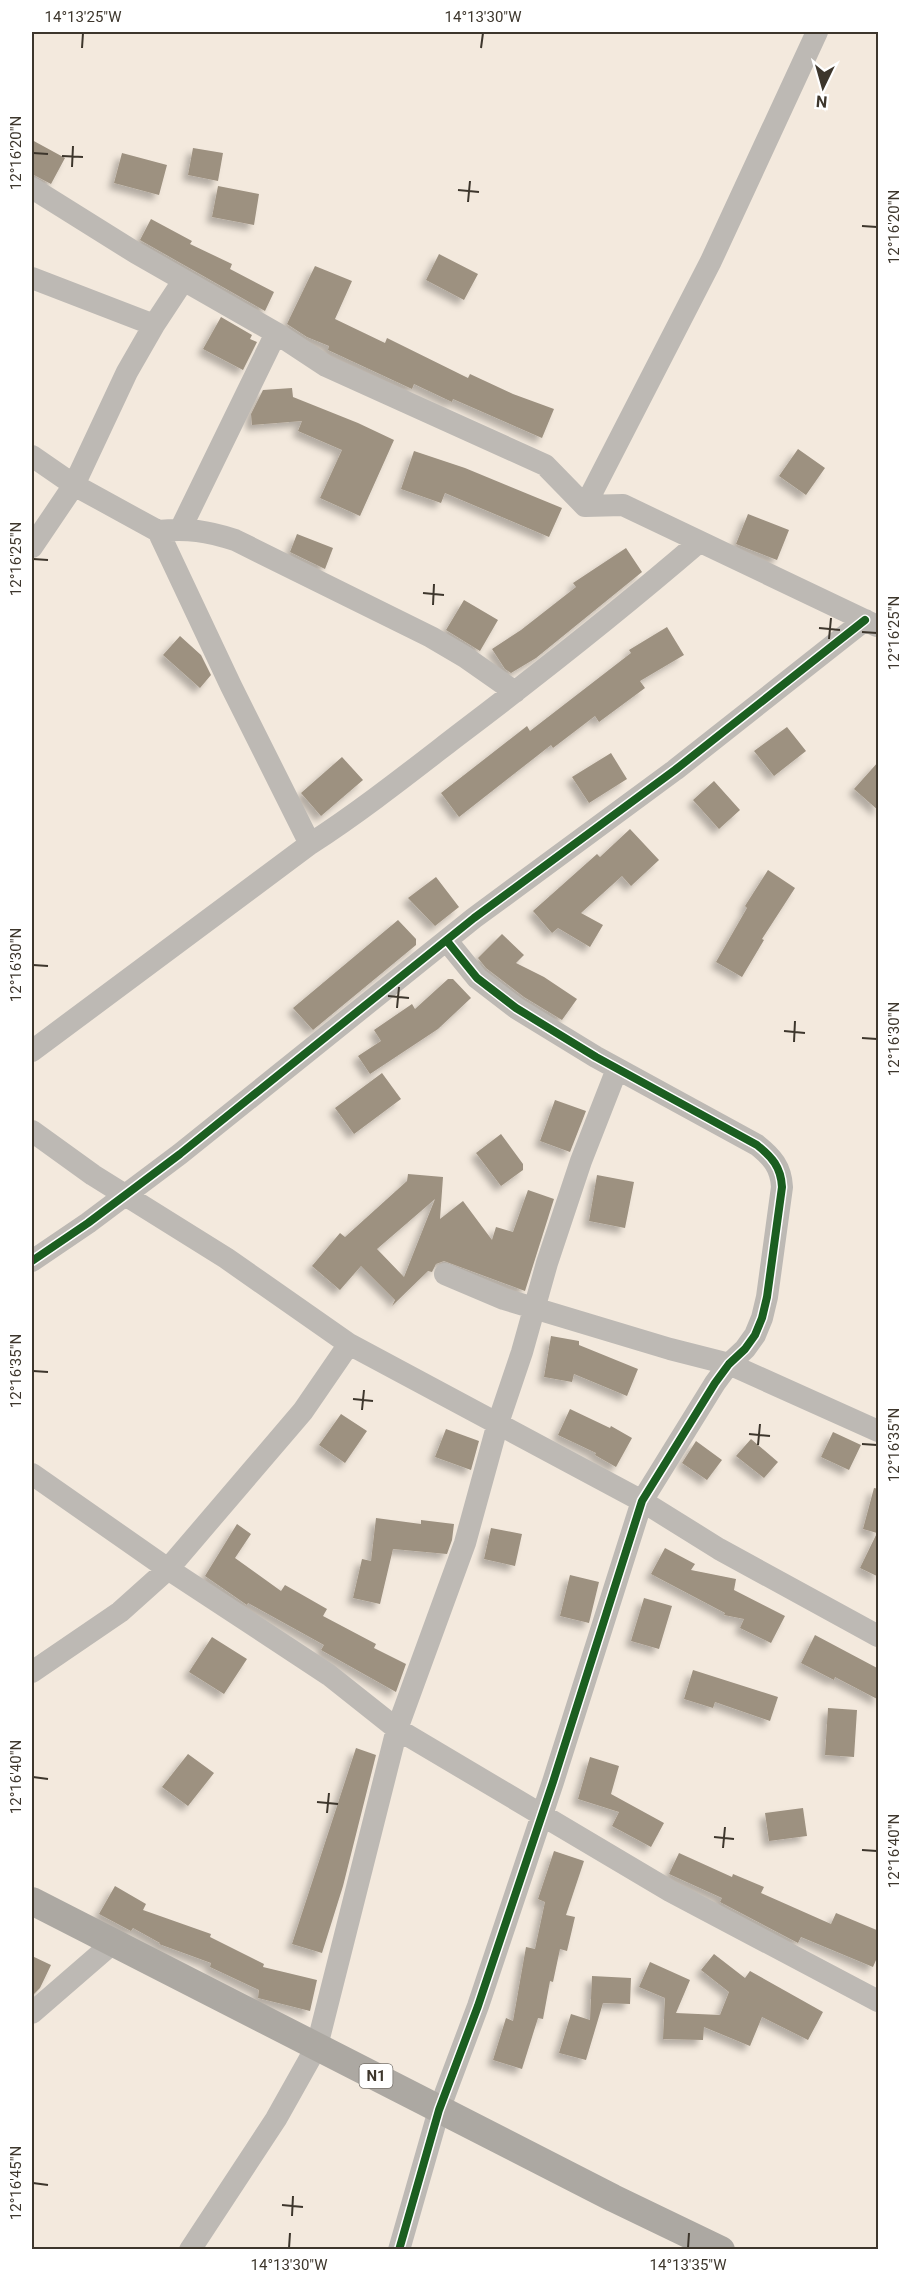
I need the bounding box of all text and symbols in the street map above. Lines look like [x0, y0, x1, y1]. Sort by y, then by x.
text: 14°13'25"W [45, 8, 121, 26]
text: 14°13'30"W [445, 8, 521, 26]
north arrow [793, 57, 853, 117]
text: N [815, 91, 828, 111]
text: 12°16'20"N [7, 116, 25, 190]
text: 12°16'20"N [885, 190, 903, 264]
text: 12°16'25"N [7, 522, 25, 596]
text: 12°16'25"N [885, 596, 903, 670]
text: 12°16'30"N [7, 928, 25, 1002]
text: 12°16'30"N [885, 1002, 903, 1076]
text: 12°16'35"N [7, 1334, 25, 1408]
text: 12°16'35"N [885, 1408, 903, 1482]
text: 12°16'40"N [7, 1740, 25, 1814]
text: 12°16'40"N [885, 1814, 903, 1888]
road number: N1 [360, 2064, 392, 2088]
text: 12°16'45"N [7, 2146, 25, 2220]
text: 14°13'30"W [251, 2256, 327, 2274]
text: 14°13'35"W [650, 2256, 726, 2274]

